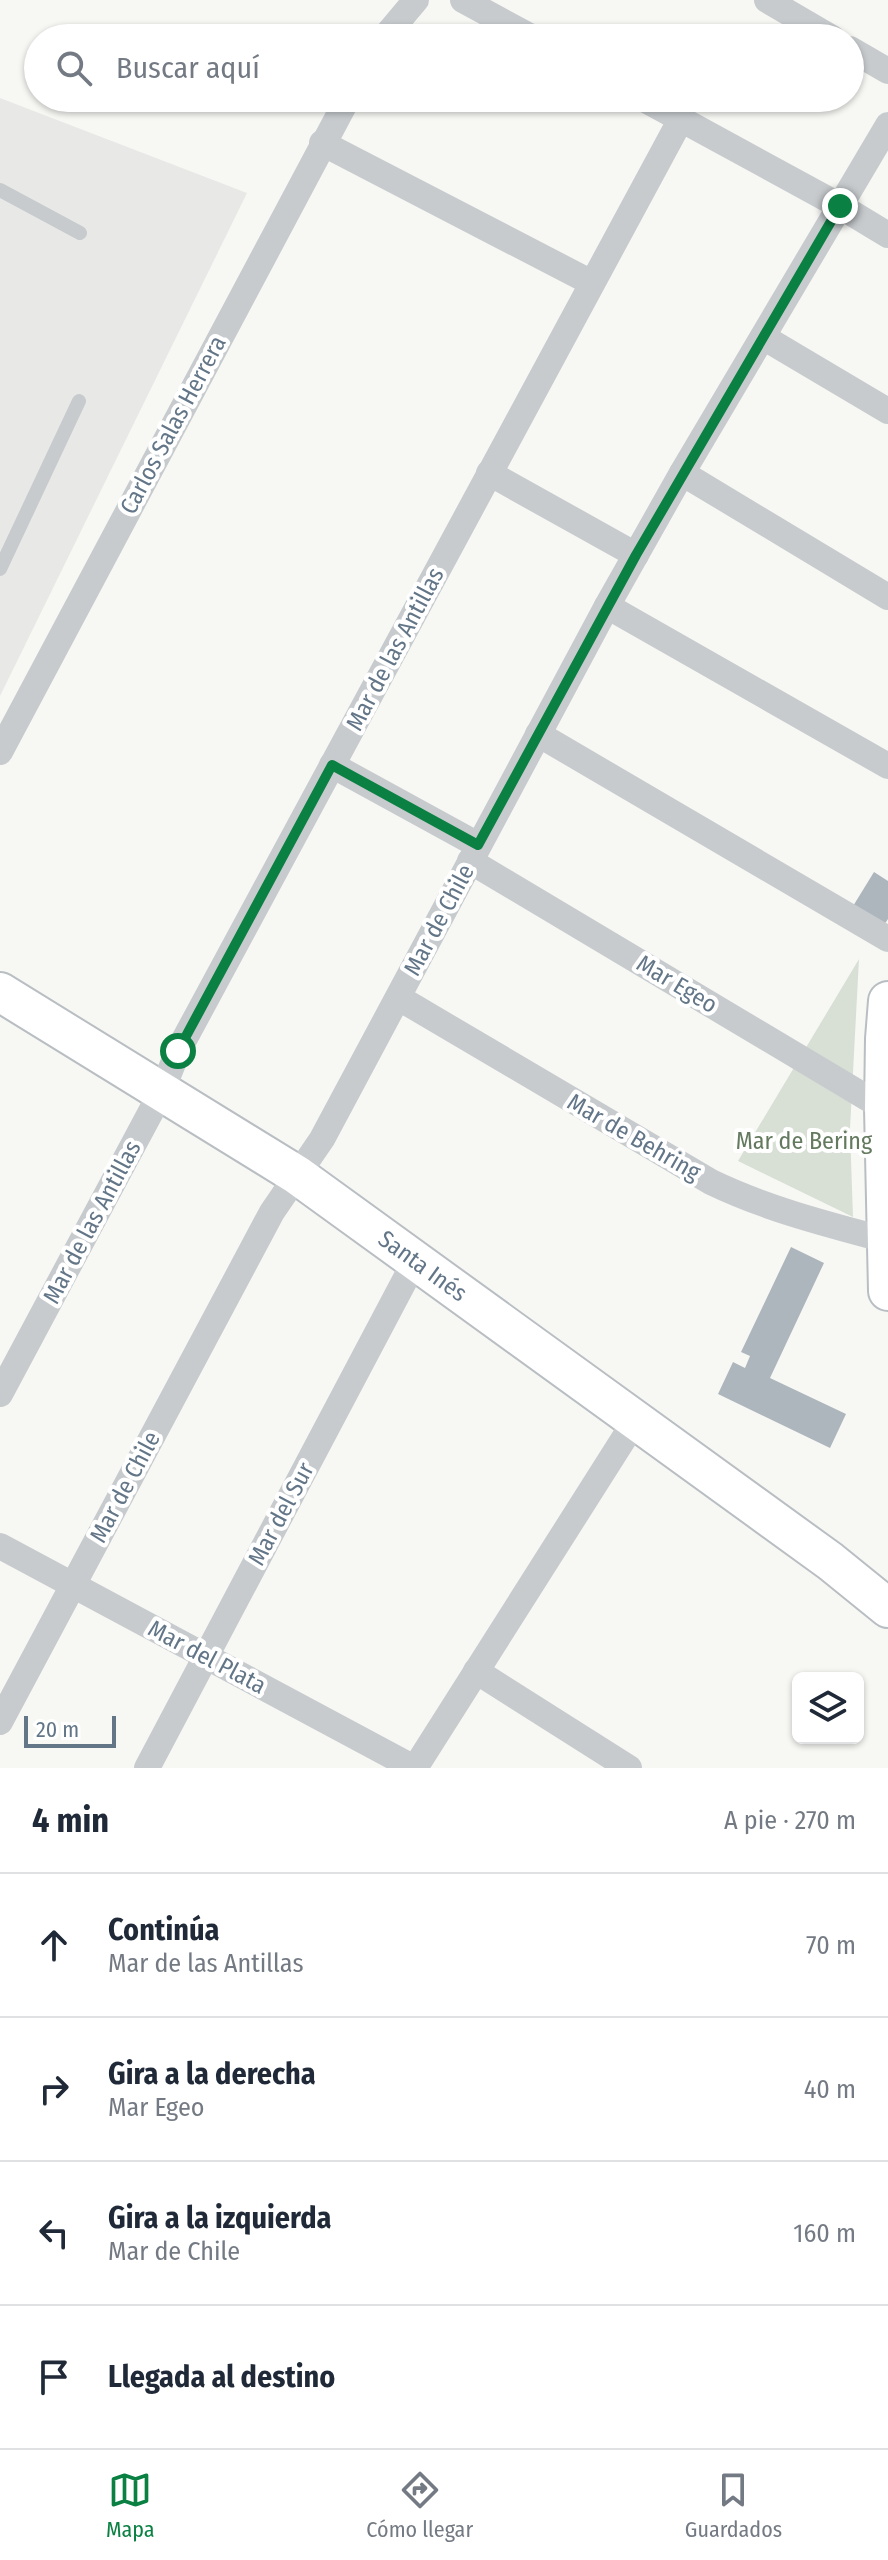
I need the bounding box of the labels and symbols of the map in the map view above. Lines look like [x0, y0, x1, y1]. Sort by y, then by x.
route end [822, 188, 858, 224]
street label: Carlos Salas Herrera [114, 331, 232, 519]
street label: Mar de las Antillas [340, 563, 450, 735]
street label: Mar de Chile [398, 860, 480, 980]
street label: Mar Egeo [632, 949, 722, 1019]
route start [160, 1033, 196, 1069]
street label: Mar de Behring [562, 1088, 706, 1187]
park label: Mar de Bering [736, 1127, 873, 1155]
street label: Mar de las Antillas [37, 1136, 147, 1308]
street label: Santa Inés [373, 1225, 472, 1307]
street label: Mar de Chile [84, 1427, 166, 1547]
street label: Mar del Sur [242, 1457, 320, 1570]
street label: Mar del Plata [143, 1614, 271, 1700]
scale bar [24, 1712, 116, 1748]

